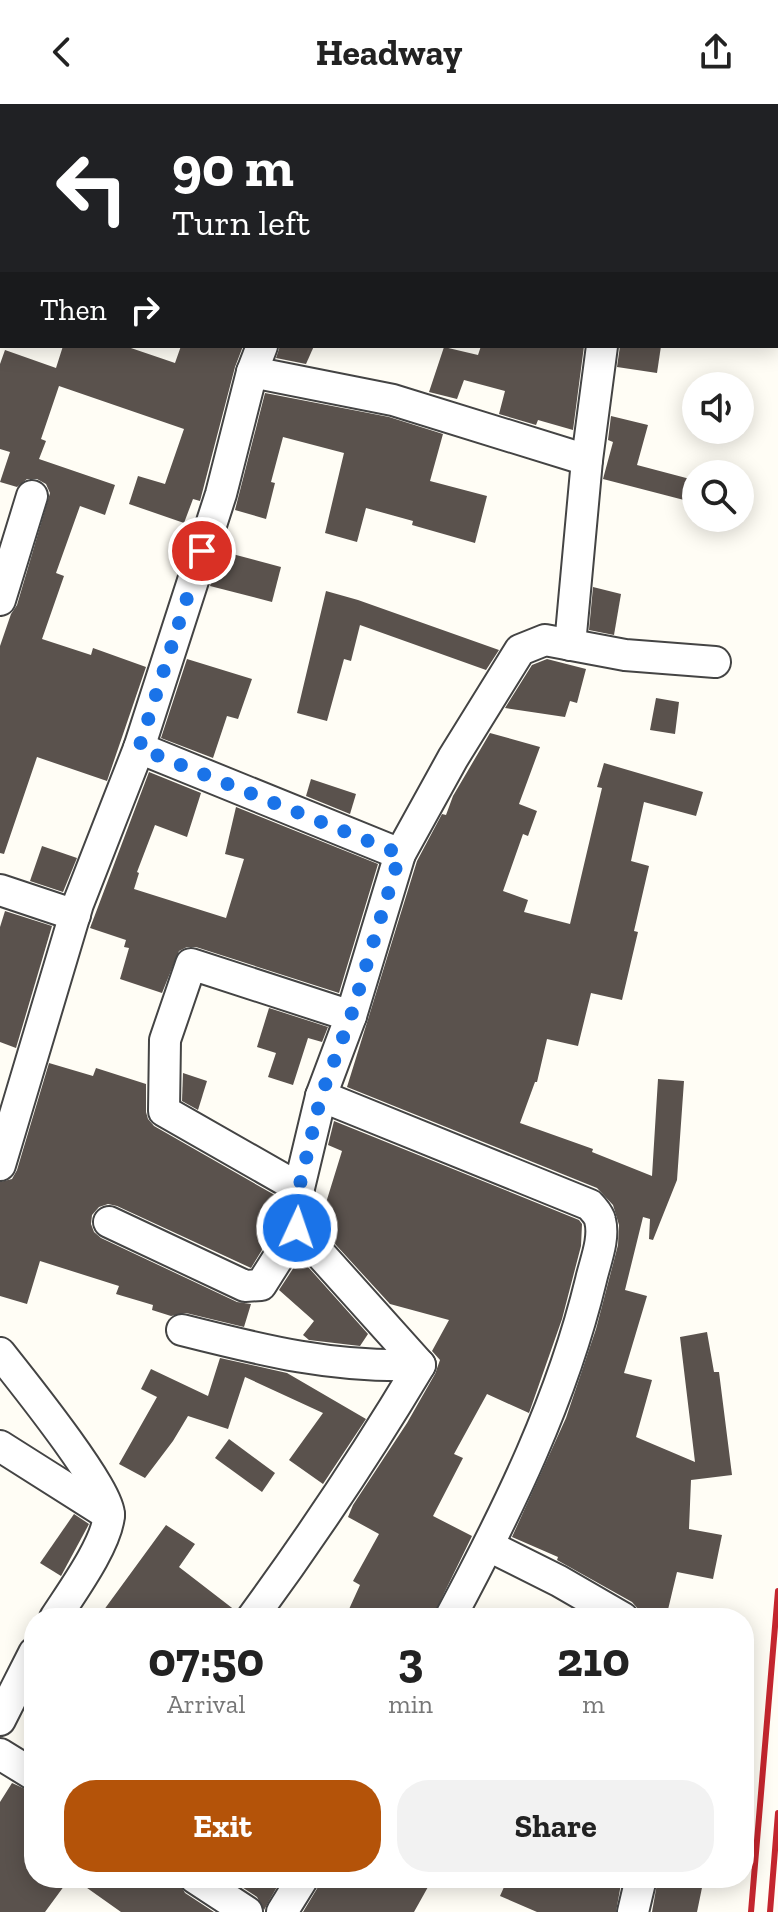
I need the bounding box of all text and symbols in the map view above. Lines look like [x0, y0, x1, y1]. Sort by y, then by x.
icon: back [40, 30, 84, 74]
icon: share [694, 30, 738, 74]
text: Headway [316, 31, 462, 74]
text: 90 m [172, 133, 294, 200]
icon: left [40, 136, 144, 240]
text: Turn left [172, 201, 310, 244]
icon: right [123, 288, 167, 332]
text: Then [40, 292, 107, 328]
map controls [682, 372, 754, 532]
button: sound [682, 372, 754, 444]
button: search [682, 460, 754, 532]
pin [168, 517, 236, 585]
icon: arrive [180, 529, 224, 573]
position arrow [255, 1186, 339, 1270]
text: 07:50 [148, 1631, 264, 1688]
text: 3 [398, 1631, 423, 1688]
text: 210 [557, 1631, 630, 1688]
text: Arrival [167, 1688, 245, 1720]
text: min [388, 1688, 433, 1720]
text: m [582, 1688, 605, 1720]
button: Exit [64, 1780, 381, 1872]
button: Share [397, 1780, 714, 1872]

